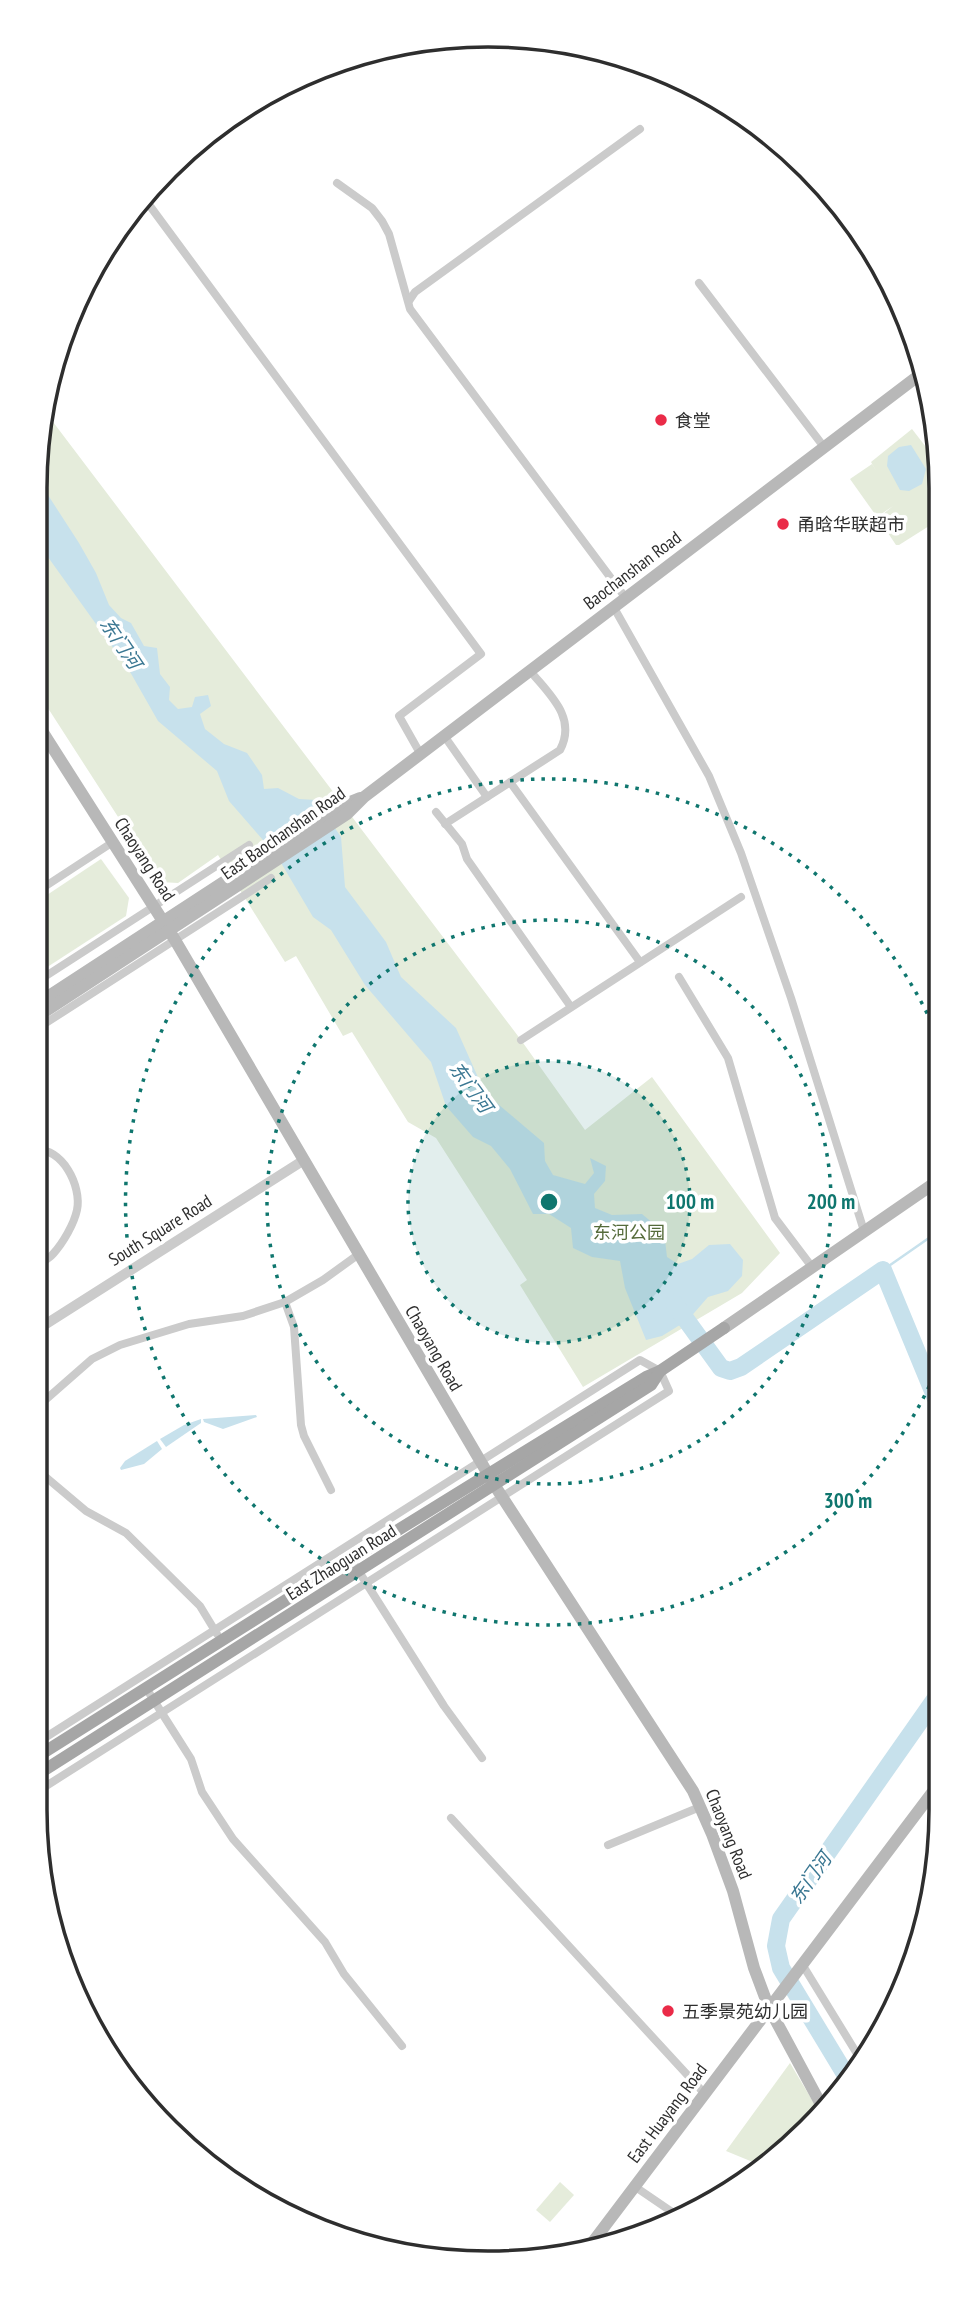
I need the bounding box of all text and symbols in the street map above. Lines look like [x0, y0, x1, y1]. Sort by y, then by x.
place label: 食堂 [675, 409, 711, 432]
marker: 食堂 [653, 412, 669, 428]
place label: 甬晗华联超市 [797, 513, 905, 536]
marker: 甬晗华联超市 [775, 516, 791, 532]
street label: Baochanshan Road [579, 526, 685, 614]
water label: 东门河 [95, 613, 149, 677]
street label: East Baochanshan Road [216, 782, 350, 884]
street label: Chaoyang Road [109, 813, 181, 905]
water label: 东门河 [445, 1057, 500, 1120]
text: 100 m [666, 1188, 714, 1215]
text: 200 m [807, 1188, 855, 1215]
street label: South Square Road [104, 1189, 216, 1271]
centre of rings [537, 1190, 561, 1214]
park label: 东河公园 [593, 1221, 665, 1244]
street label: Chaoyang Road [400, 1301, 468, 1395]
text: 300 m [824, 1487, 872, 1514]
street label: East Zhaoguan Road [282, 1519, 400, 1605]
street label: Chaoyang Road [701, 1786, 757, 1882]
water label: 东门河 [784, 1845, 838, 1908]
place label: 五季景苑幼儿园 [682, 2000, 808, 2023]
marker: 五季景苑幼儿园 [660, 2003, 676, 2019]
street label: East Huayang Road [622, 2059, 712, 2167]

